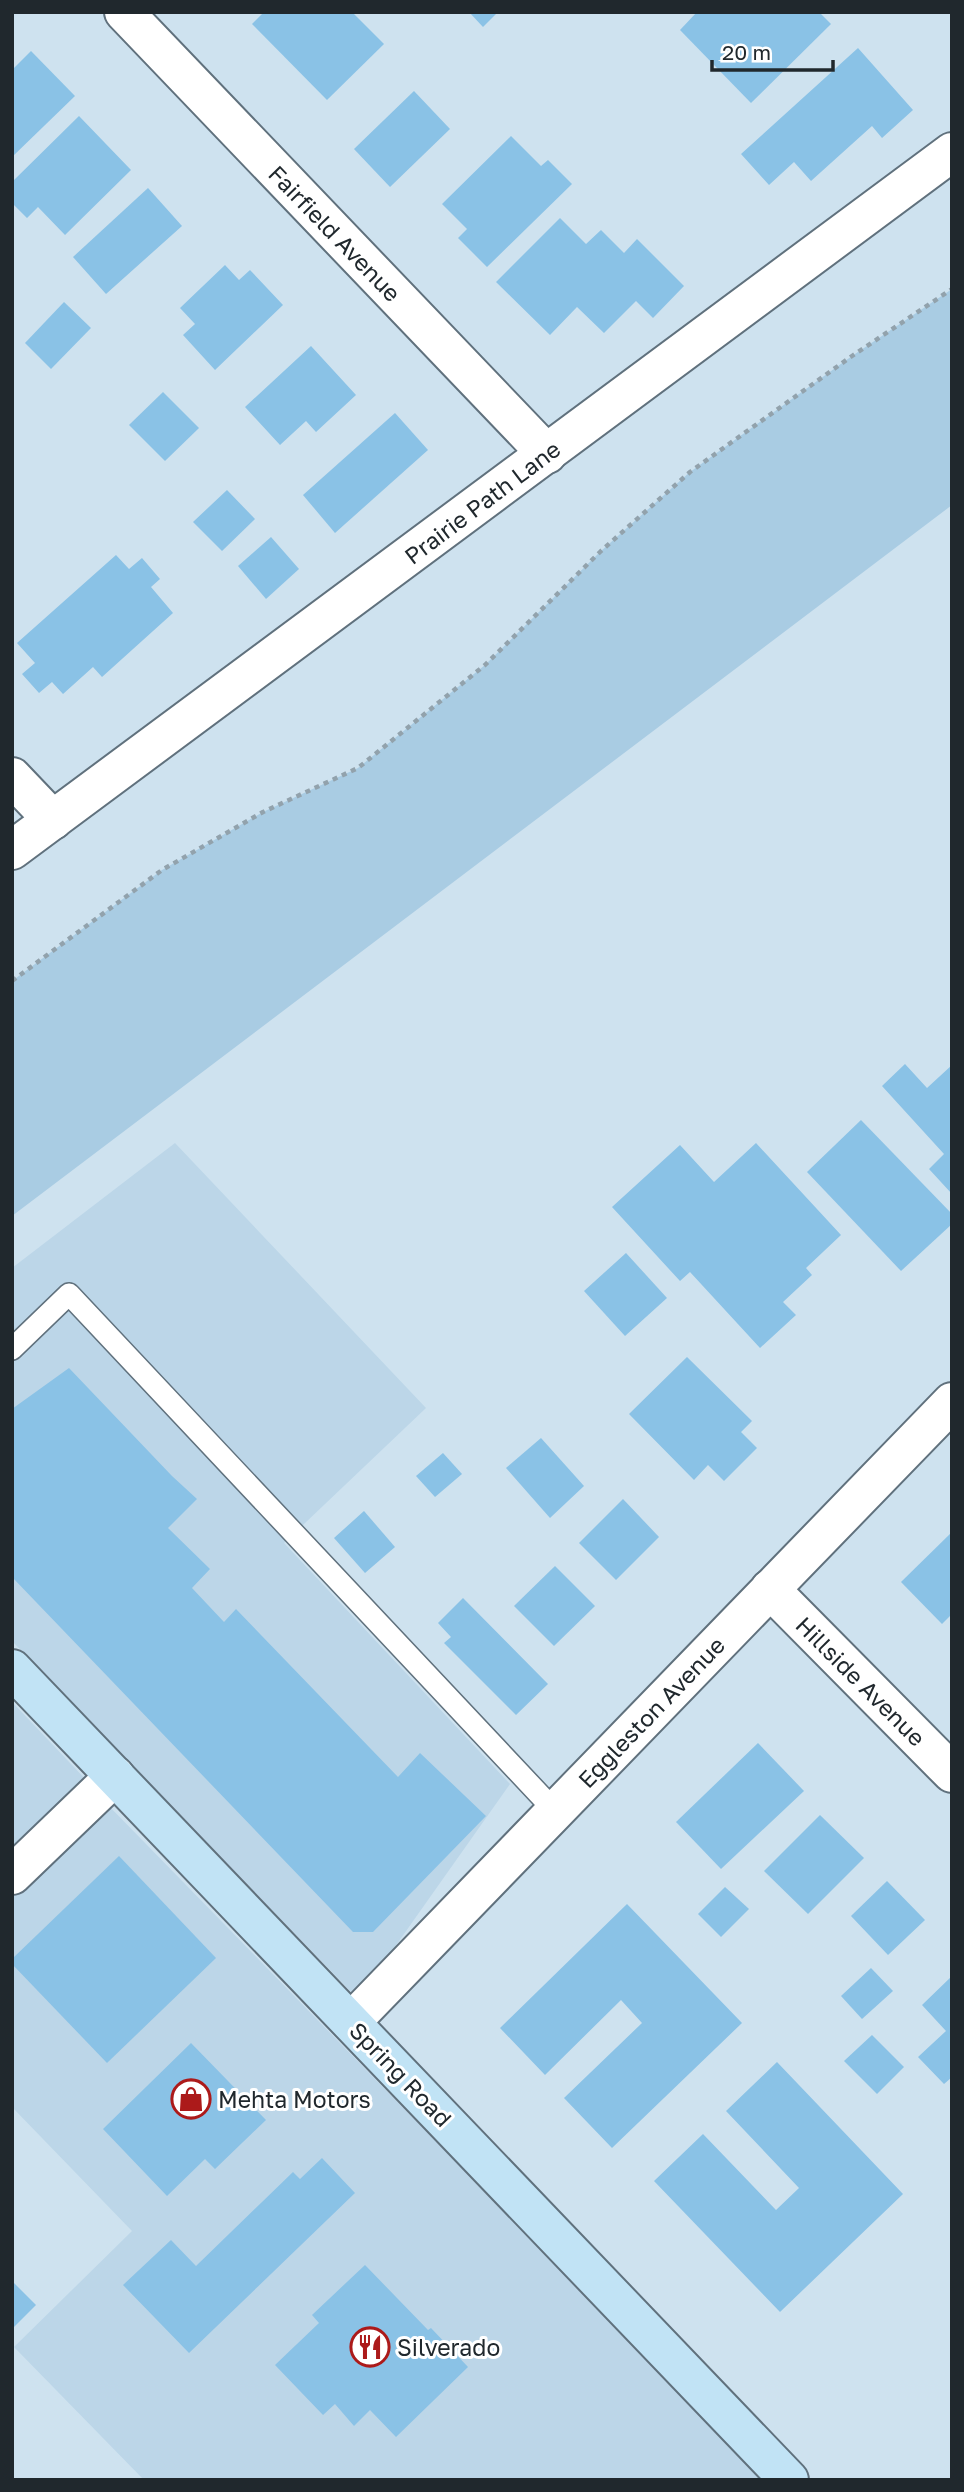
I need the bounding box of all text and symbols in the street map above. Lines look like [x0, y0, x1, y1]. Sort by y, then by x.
scale bar [712, 28, 833, 72]
text: 20 m [722, 39, 771, 65]
street label: Fairfield Avenue [263, 159, 407, 307]
street label: Prairie Path Lane [399, 434, 565, 570]
street label: Hillside Avenue [791, 1611, 931, 1751]
street label: Eggleston Avenue [572, 1631, 730, 1793]
street label: Spring Road [344, 2016, 458, 2132]
shop icon: Mehta Motors [170, 2078, 212, 2120]
place label: Mehta Motors [218, 2085, 371, 2113]
restaurant icon: Silverado [349, 2326, 391, 2368]
place label: Silverado [397, 2333, 500, 2361]

